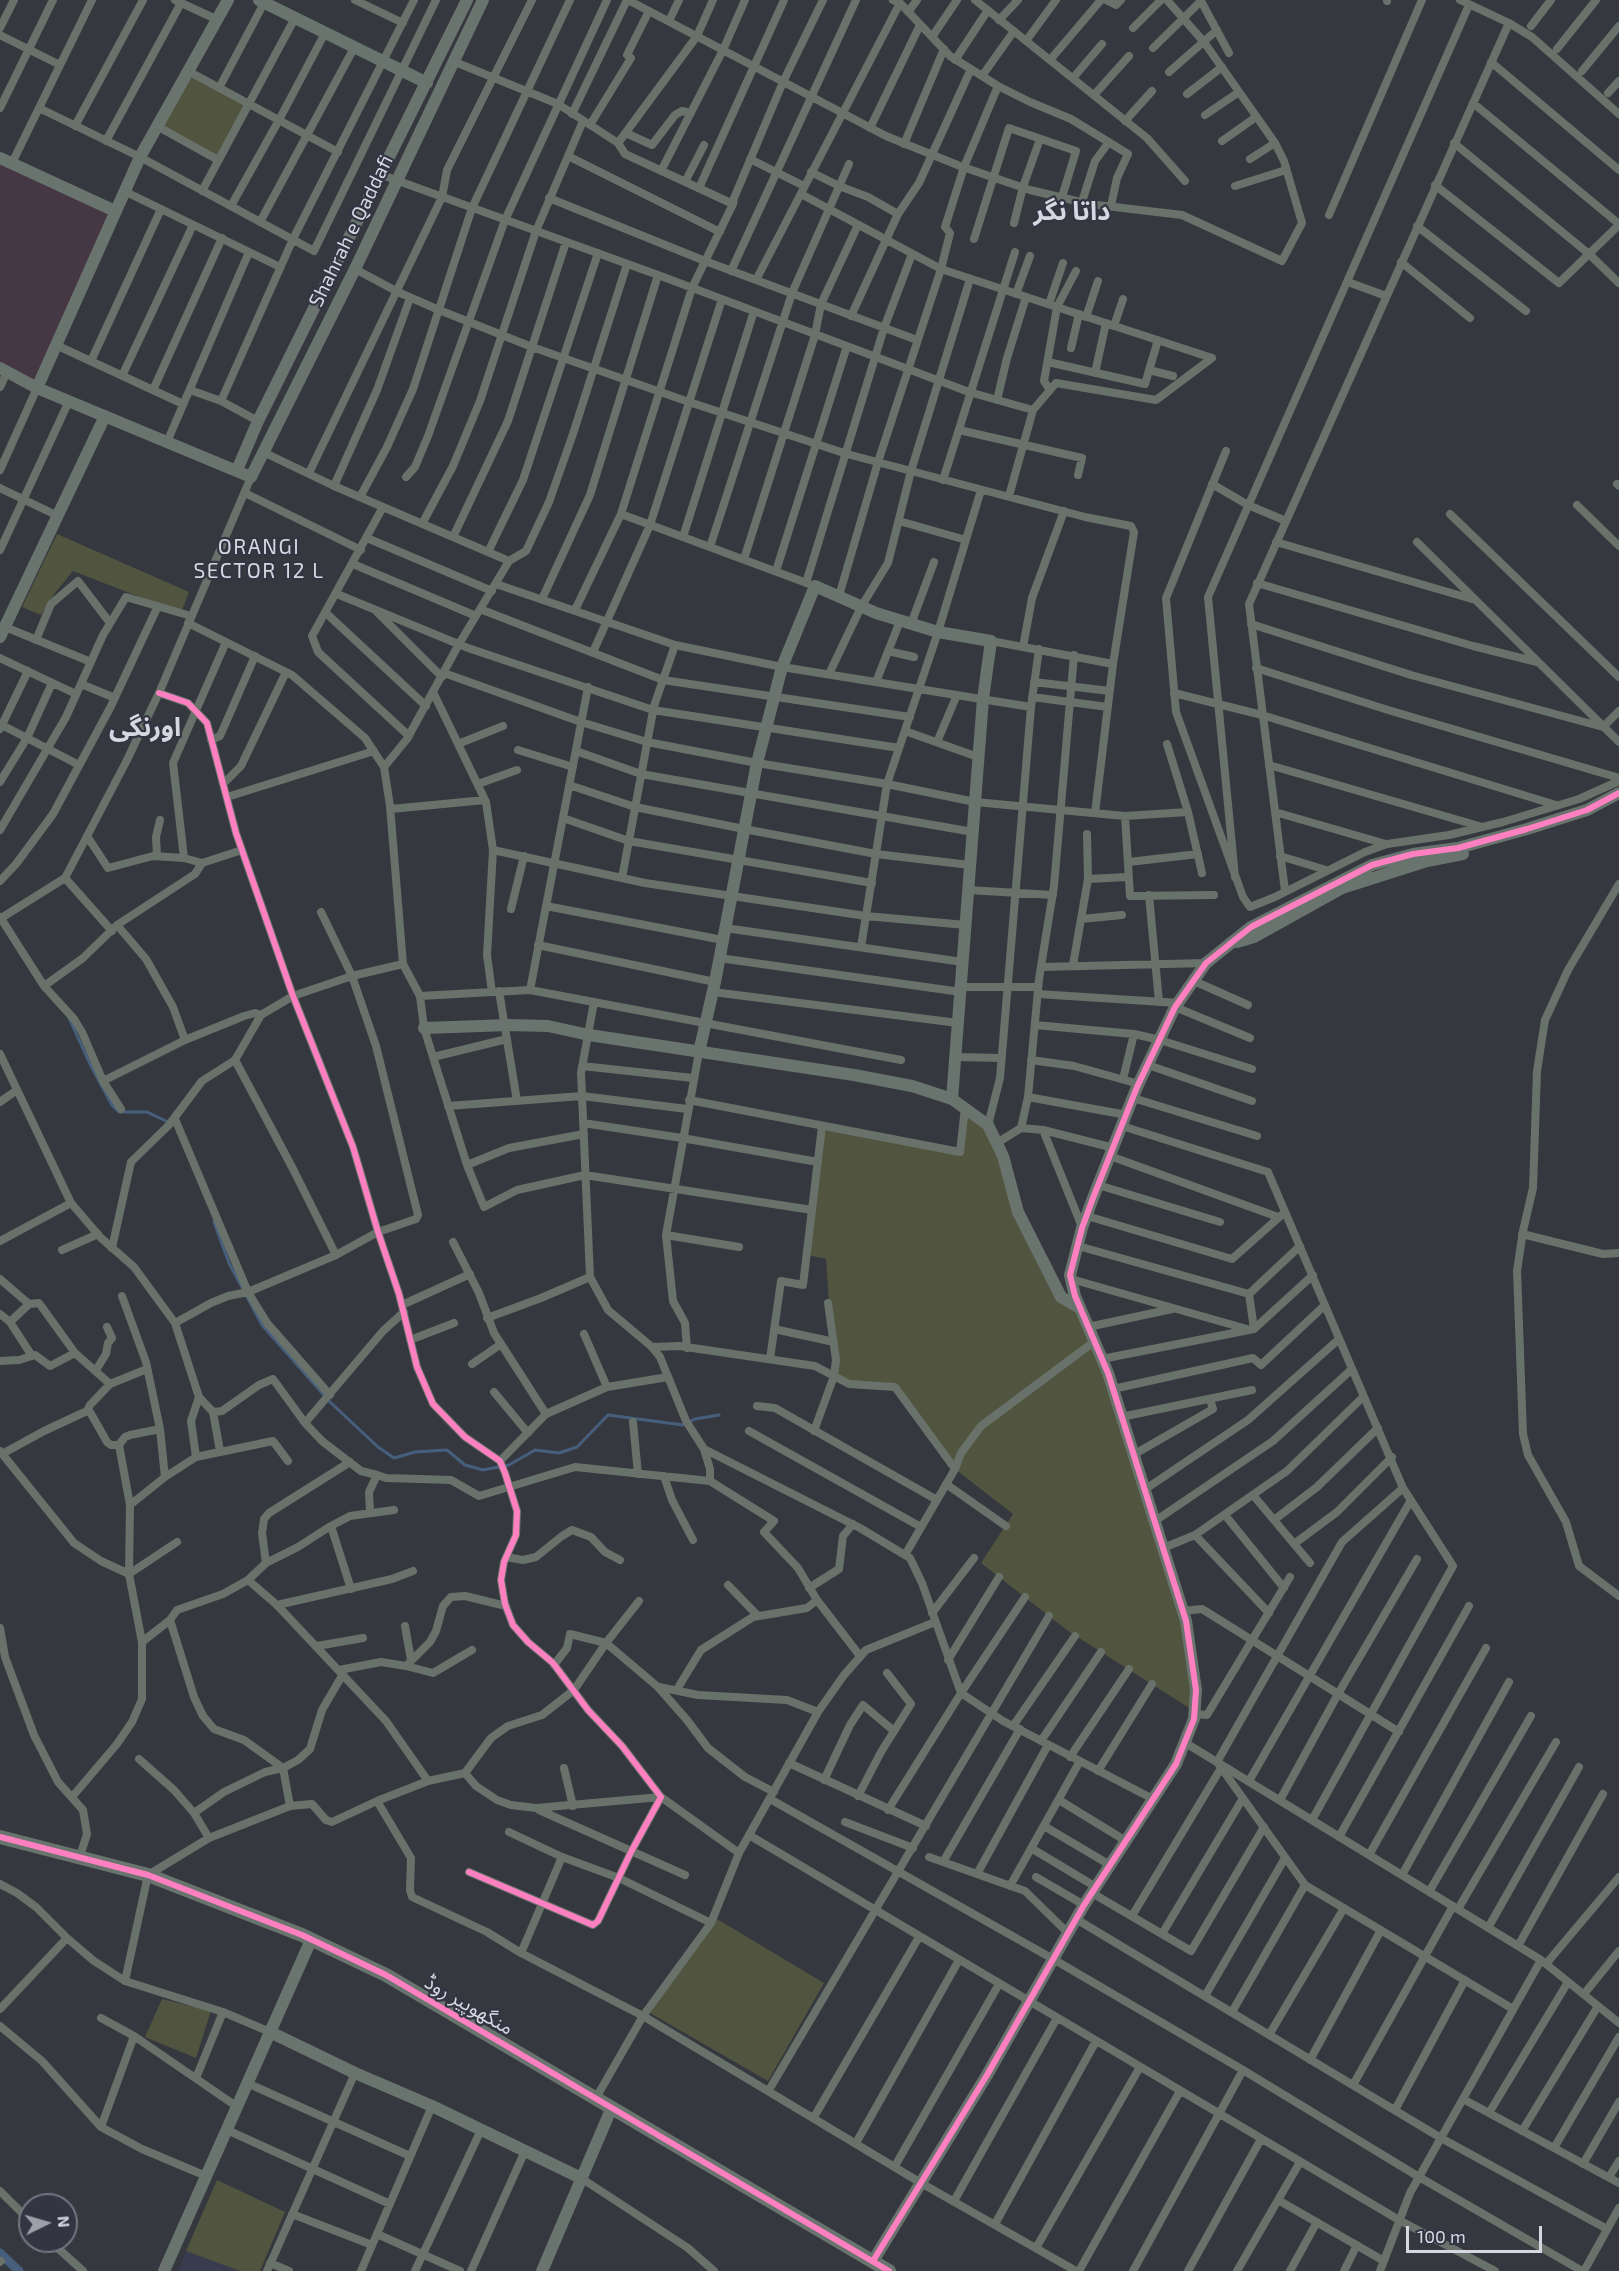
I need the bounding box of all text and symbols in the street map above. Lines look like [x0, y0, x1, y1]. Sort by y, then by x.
street label: Shahrah e Qaddafi [304, 151, 398, 311]
district label: داتا نگر [1034, 195, 1110, 227]
district label: ORANGI SECTOR 12 L [193, 534, 325, 584]
district label: اورنگی [109, 711, 181, 743]
street label: منگھوپیر روڈ [420, 1970, 518, 2040]
north arrow [18, 2193, 78, 2253]
scale bar [1409, 2214, 1546, 2252]
text: N [54, 2215, 74, 2228]
text: 100 m [1417, 2225, 1466, 2247]

